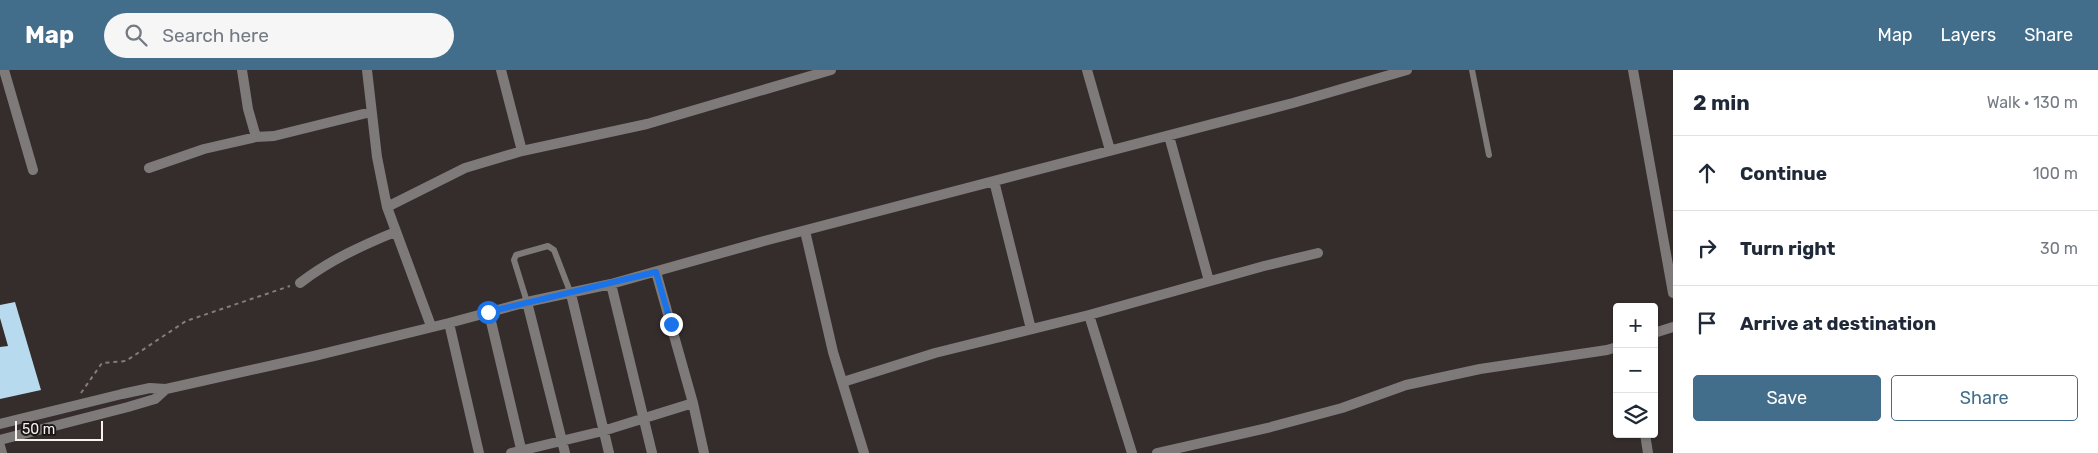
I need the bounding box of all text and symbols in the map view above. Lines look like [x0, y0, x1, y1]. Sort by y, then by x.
search box [104, 13, 454, 58]
text: Map [25, 21, 74, 49]
icon: search [122, 21, 150, 49]
text: Search here [162, 24, 269, 47]
text: Map [1878, 24, 1913, 46]
text: Layers [1941, 24, 1996, 46]
text: Share [2024, 24, 2073, 46]
text: 2 min [1693, 90, 1750, 115]
text: Walk · 130 m [1987, 93, 2078, 112]
icon: ahead [1693, 159, 1721, 187]
text: Continue [1740, 162, 1827, 185]
text: 100 m [2033, 164, 2078, 183]
icon: right [1693, 234, 1721, 262]
text: Turn right [1740, 237, 1835, 260]
text: 30 m [2040, 239, 2078, 258]
route start [477, 301, 500, 324]
map controls [1613, 303, 1658, 438]
button: + [1613, 303, 1658, 348]
icon: arrive [1693, 309, 1721, 337]
text: Arrive at destination [1740, 312, 1936, 335]
route end [660, 313, 683, 336]
button: − [1613, 348, 1658, 393]
button: Save [1693, 375, 1881, 421]
button: Share [1891, 375, 2078, 421]
button: layers [1613, 393, 1658, 438]
scale bar [15, 418, 102, 441]
text: 50 m [22, 421, 55, 438]

